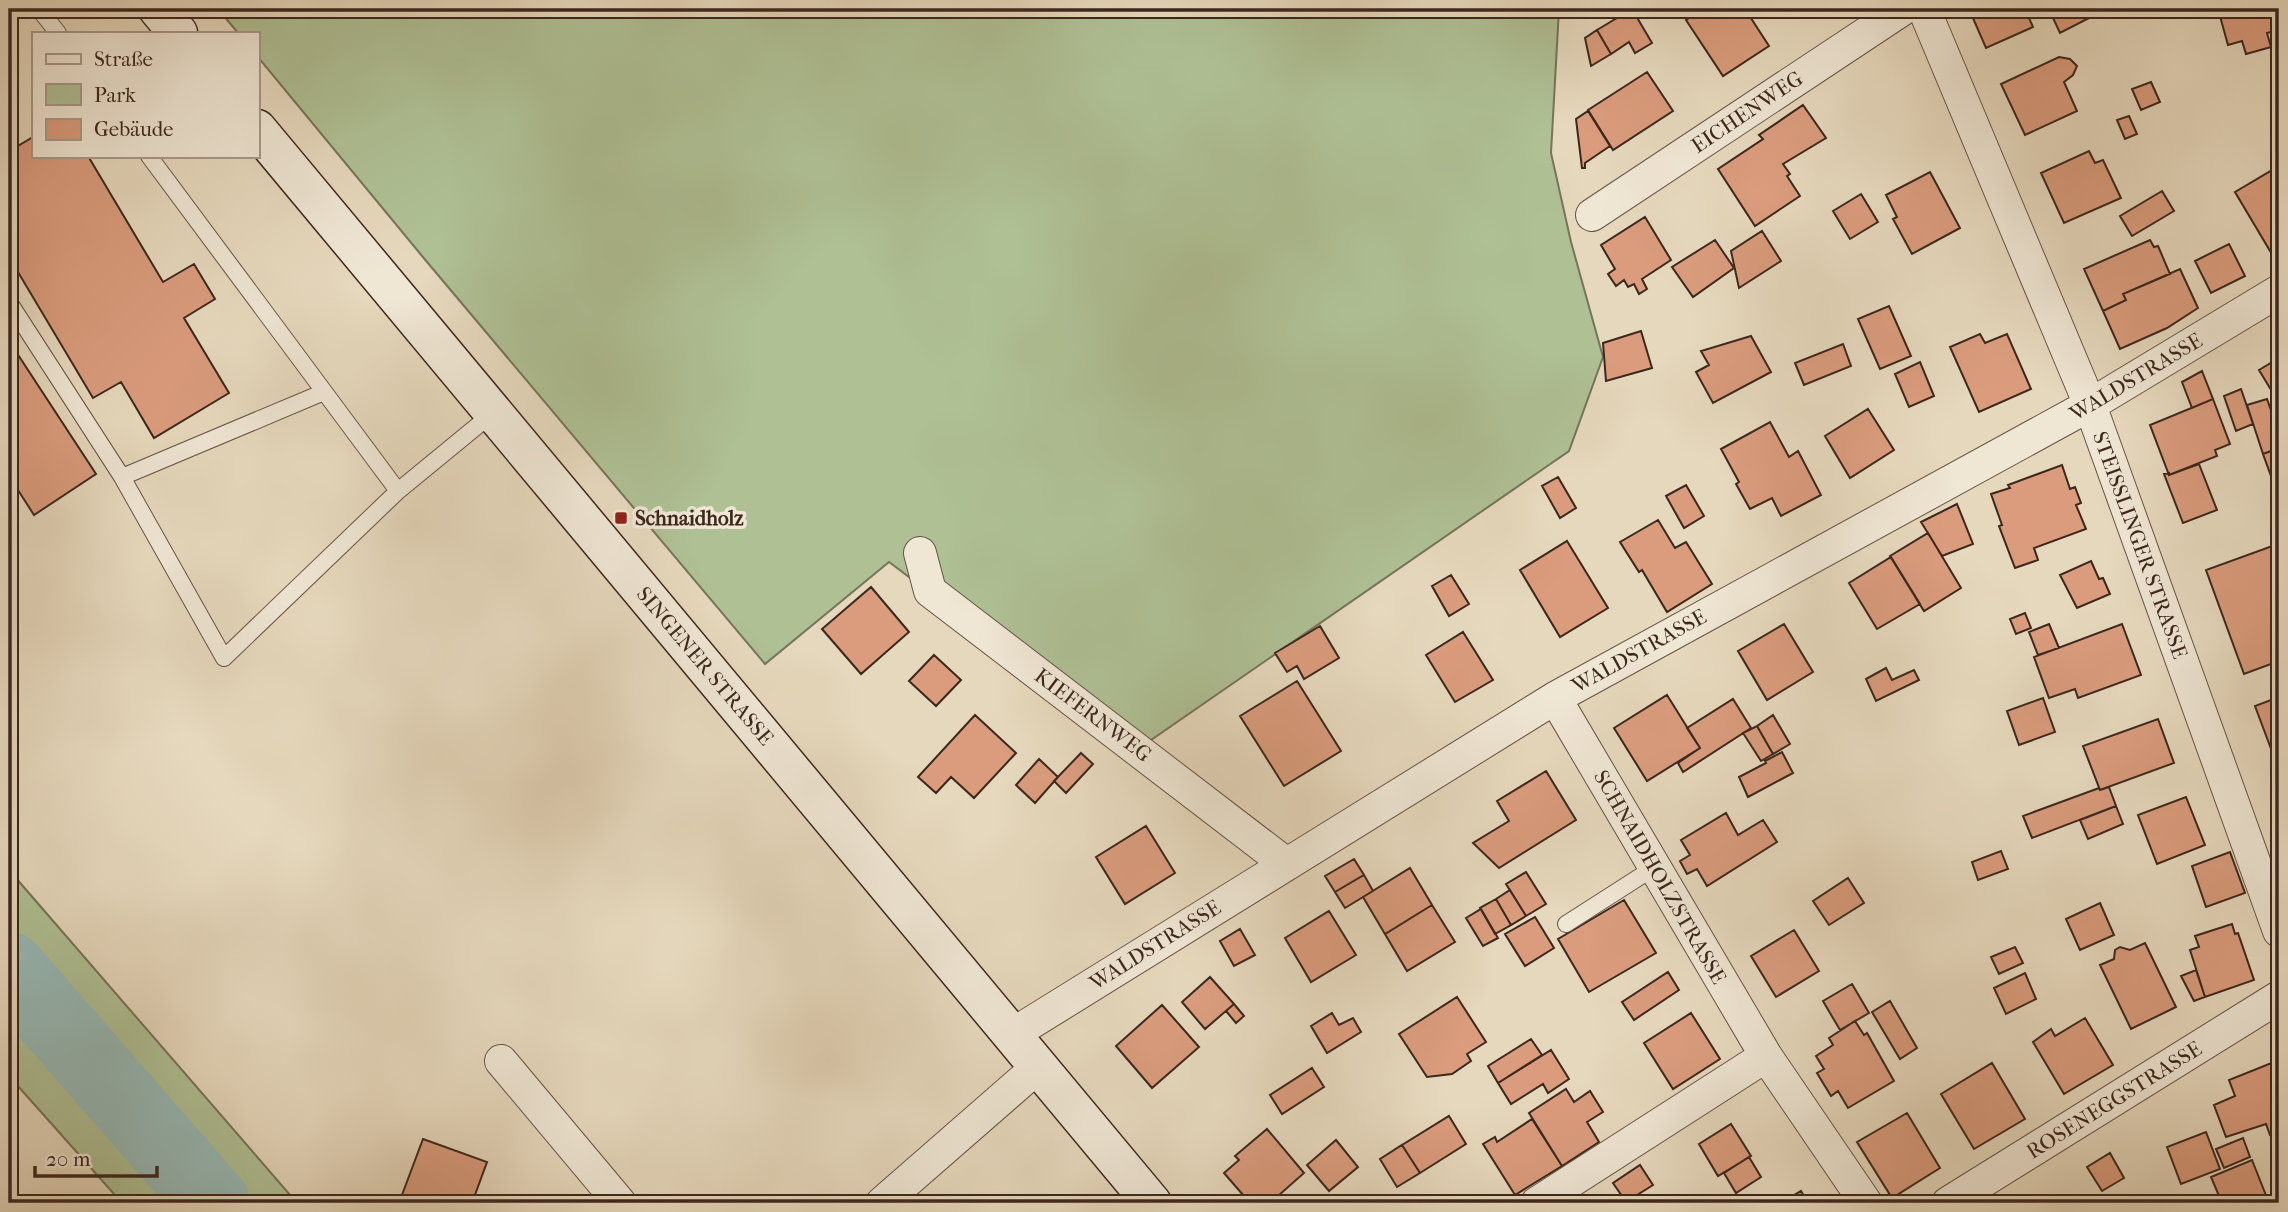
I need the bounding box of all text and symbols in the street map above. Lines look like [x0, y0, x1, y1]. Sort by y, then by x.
legend [32, 32, 259, 158]
text: Straße [94, 47, 153, 71]
street label: EICHENWEG [1687, 66, 1807, 158]
text: Park [94, 83, 136, 107]
text: Gebäude [94, 117, 174, 141]
street label: WALDSTRASSE [2065, 328, 2207, 426]
street label: STEISSLINGER STRASSE [2088, 428, 2192, 662]
place label: Schnaidholz [635, 506, 744, 530]
marker: Schnaidholz [613, 510, 629, 526]
street label: SINGENER STRASSE [632, 582, 778, 750]
street label: WALDSTRASSE [1567, 604, 1711, 698]
street label: KIEFERNWEG [1030, 663, 1156, 767]
street label: SCHNAIDHOLZSTRASSE [1589, 766, 1731, 988]
street label: WALDSTRASSE [1084, 895, 1225, 995]
street label: ROSENEGGSTRASSE [2022, 1036, 2206, 1164]
scale bar [35, 1135, 158, 1179]
text: 20 m [46, 1147, 91, 1171]

